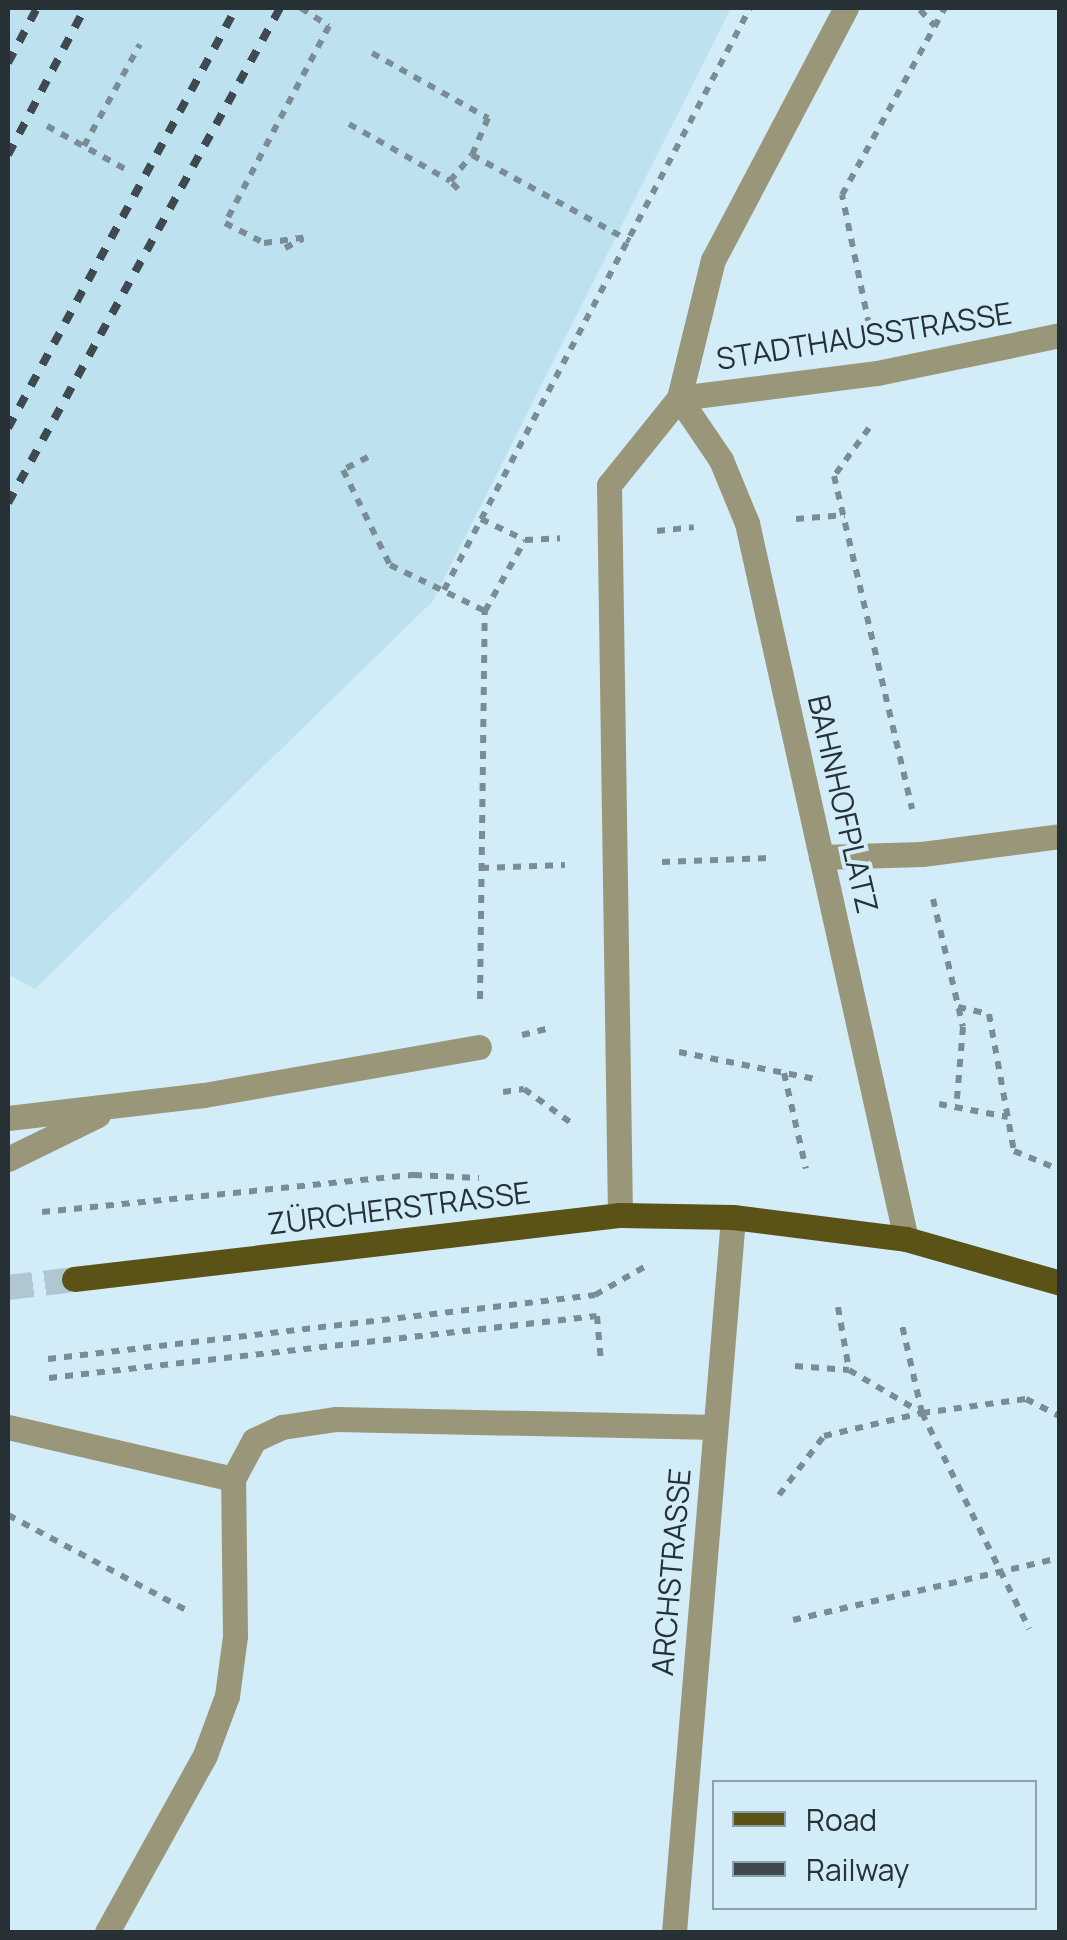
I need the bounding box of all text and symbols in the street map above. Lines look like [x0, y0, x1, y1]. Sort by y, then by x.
street label: STADTHAUSSTRASSE [714, 295, 1014, 377]
street label: BAHNHOFPLATZ [800, 691, 886, 917]
street label: ZÜRCHERSTRASSE [266, 1174, 532, 1242]
street label: ARCHSTRASSE [644, 1467, 698, 1677]
legend [712, 1780, 1037, 1910]
text: Road [806, 1799, 877, 1840]
text: Railway [806, 1849, 909, 1890]

